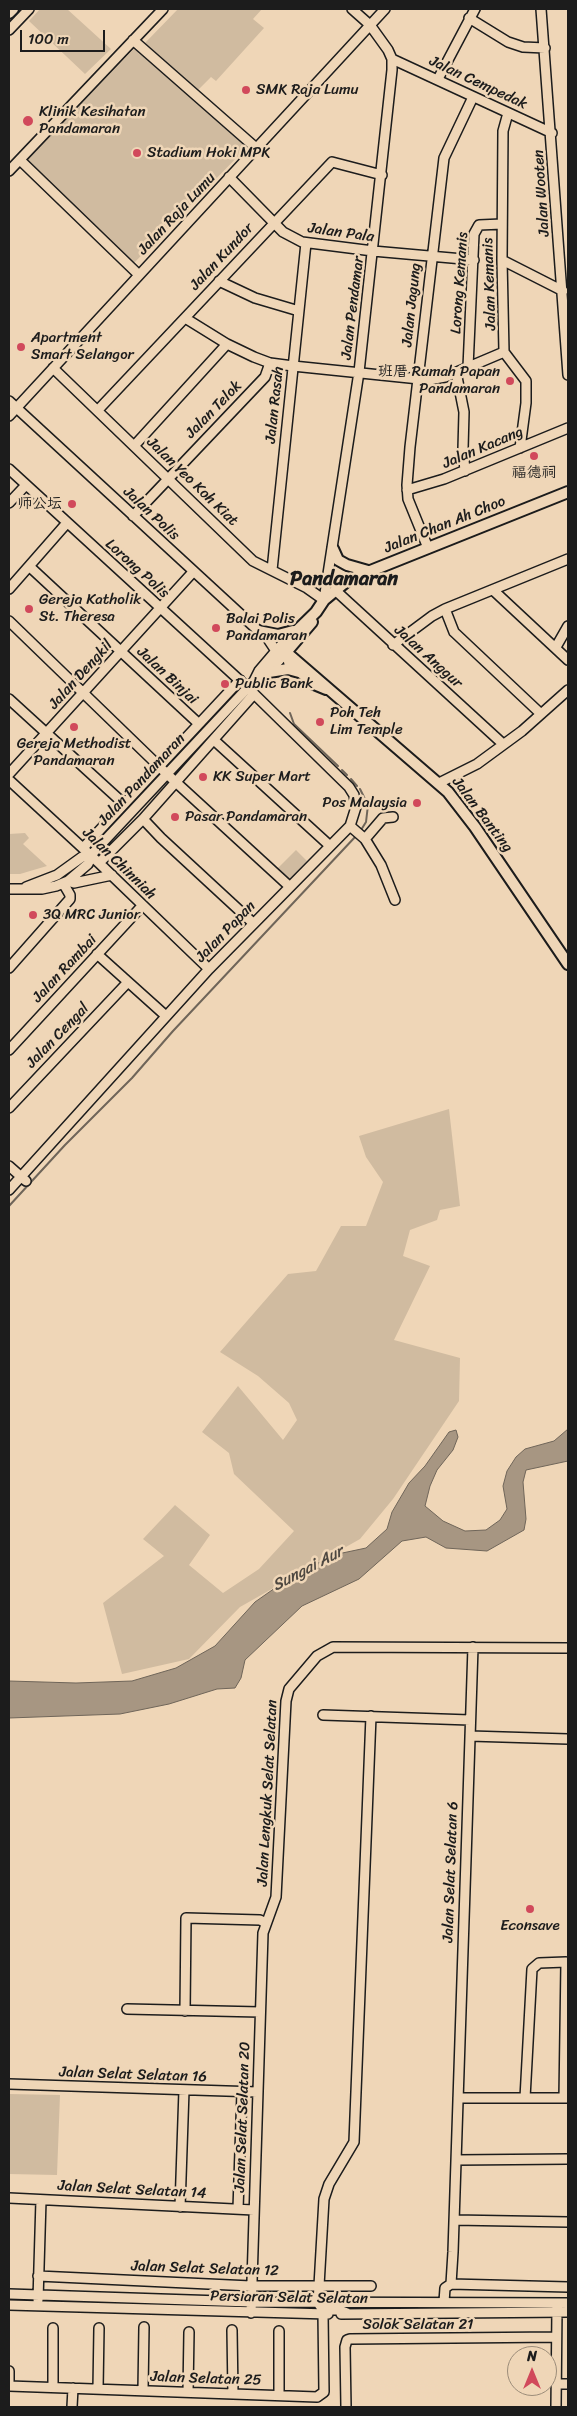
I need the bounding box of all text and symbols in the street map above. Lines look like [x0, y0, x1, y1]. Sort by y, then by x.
scale bar [22, 20, 108, 52]
text: 100 m [28, 26, 69, 52]
street label: Jalan Cempedak [426, 52, 530, 114]
place label: SMK Raja Lumu [256, 81, 359, 99]
marker: SMK Raja Lumu [240, 84, 252, 96]
place label: Klinik Kesihatan Pandamaran [39, 103, 146, 138]
marker: Klinik Kesihatan Pandamaran [21, 114, 35, 128]
place label: Stadium Hoki MPK [147, 144, 270, 162]
marker: Stadium Hoki MPK [131, 147, 143, 159]
street label: Jalan Wooten [530, 149, 554, 237]
street label: Jalan Raja Lumu [134, 169, 220, 259]
street label: Jalan Pala [307, 219, 375, 247]
street label: Jalan Kundor [186, 220, 258, 294]
street label: Lorong Kemanis [447, 231, 473, 335]
street label: Jalan Kemanis [479, 237, 501, 331]
street label: Jalan Pendamar [338, 255, 368, 361]
street label: Jalan Jagung [399, 262, 425, 348]
place label: Apartment Smart Selangor [31, 329, 134, 364]
marker: Apartment Smart Selangor [15, 341, 27, 353]
place label: 班厝 Rumah Papan Pandamaran [378, 363, 500, 398]
street label: Jalan Rasah [262, 366, 288, 444]
marker: 班厝 Rumah Papan Pandamaran [504, 375, 516, 387]
street label: Jalan Telok [182, 378, 246, 442]
street label: Jalan Kacang [440, 423, 526, 473]
street label: Jalan Yeo Koh Kiat [143, 434, 241, 530]
marker: 福德祠 [528, 450, 540, 462]
place label: 福德祠 [512, 464, 556, 482]
street label: Jalan Polis [119, 483, 183, 545]
street label: Jalan Chan Ah Choo [382, 492, 508, 558]
place label: 师公坛 [17, 495, 62, 513]
marker: 师公坛 [66, 498, 78, 510]
street label: Lorong Polis [101, 536, 173, 602]
district label: Pandamaran [290, 568, 398, 592]
place label: Gereja Katholik St. Theresa [39, 591, 141, 626]
marker: Gereja Katholik St. Theresa [23, 603, 35, 615]
place label: Balai Polis Pandamaran [226, 610, 307, 645]
marker: Balai Polis Pandamaran [210, 622, 222, 634]
street label: Jalan Anggur [390, 622, 466, 692]
street label: Jalan Dengkil [45, 637, 117, 713]
street label: Jalan Binjai [133, 643, 201, 709]
place label: Public Bank [235, 675, 313, 693]
marker: Public Bank [219, 678, 231, 690]
place label: Poh Teh Lim Temple [330, 704, 403, 739]
marker: Poh Teh Lim Temple [314, 716, 326, 728]
marker: Gereja Methodist Pandamaran [68, 721, 80, 733]
street label: Jalan Pandamaran [95, 730, 189, 830]
place label: Gereja Methodist Pandamaran [17, 735, 131, 770]
place label: KK Super Mart [213, 768, 311, 786]
marker: KK Super Mart [197, 771, 209, 783]
street label: Jalan Banting [448, 774, 516, 856]
place label: Pos Malaysia [322, 794, 407, 812]
marker: Pos Malaysia [411, 797, 423, 809]
place label: Pasar Pandamaran [185, 808, 307, 826]
marker: Pasar Pandamaran [169, 811, 181, 823]
street label: Jalan Chinniah [78, 824, 160, 904]
street label: Jalan Papan [192, 898, 260, 966]
place label: 3Q MRC Junior [43, 906, 140, 924]
marker: 3Q MRC Junior [27, 909, 39, 921]
street label: Jalan Rambai [29, 931, 101, 1007]
street label: Jalan Cengal [23, 1000, 93, 1072]
water label: Sungai Aur [269, 1542, 347, 1596]
street label: Jalan Lengkuk Selat Selatan [254, 1699, 282, 1887]
street label: Jalan Selat Selatan 6 [440, 1801, 462, 1943]
marker: Econsave [524, 1903, 536, 1915]
place label: Econsave [500, 1917, 560, 1935]
street label: Jalan Selat Selatan 20 [231, 2041, 255, 2193]
street label: Jalan Selat Selatan 16 [59, 2063, 207, 2087]
street label: Jalan Selat Selatan 14 [57, 2177, 207, 2203]
street label: Jalan Selat Selatan 12 [131, 2257, 279, 2281]
street label: Persiaran Selat Selatan [210, 2288, 368, 2308]
street label: Solok Selatan 21 [363, 2316, 473, 2334]
text: N [527, 2344, 537, 2369]
north arrow [507, 2346, 557, 2396]
street label: Jalan Selatan 25 [150, 2368, 262, 2390]

